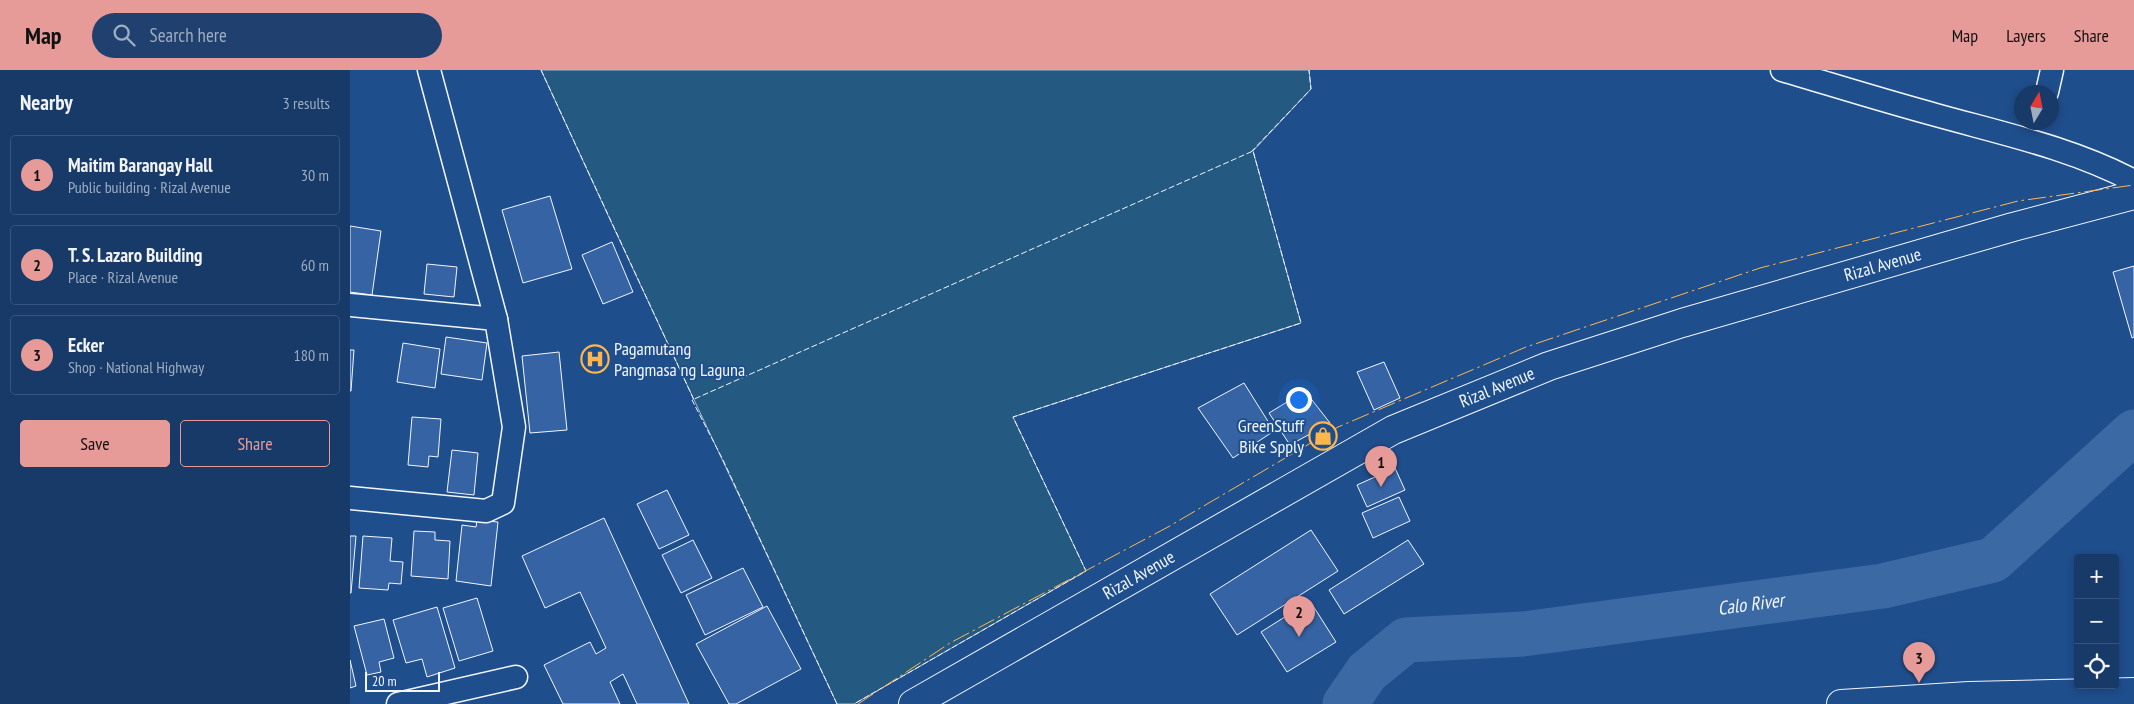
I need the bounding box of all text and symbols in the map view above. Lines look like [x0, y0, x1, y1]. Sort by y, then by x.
search box [92, 13, 442, 58]
text: Map [25, 20, 62, 51]
icon: search [110, 21, 138, 49]
text: Search here [150, 23, 227, 47]
text: Map [1952, 24, 1978, 47]
text: Layers [2006, 24, 2046, 47]
text: Share [2074, 24, 2109, 47]
north arrow [2014, 85, 2059, 130]
text: Nearby [20, 89, 73, 116]
text: 3 results [283, 93, 330, 113]
text: Maitim Barangay Hall [68, 153, 213, 177]
text: 1 [33, 165, 41, 185]
text: 30 m [301, 165, 329, 185]
text: Public building · Rizal Avenue [68, 177, 231, 197]
street label: Rizal Avenue [1841, 242, 1924, 286]
text: T. S. Lazaro Building [68, 243, 202, 267]
text: 2 [33, 255, 41, 275]
text: 60 m [301, 255, 329, 275]
text: Place · Rizal Avenue [68, 267, 178, 287]
text: Ecker [68, 333, 104, 357]
place label: Pagamutang Pangmasa ng Laguna [614, 337, 745, 381]
hospital icon: Pagamutang Pangmasa ng Laguna [580, 344, 610, 374]
text: 3 [33, 345, 41, 365]
text: 180 m [294, 345, 329, 365]
text: Shop · National Highway [68, 357, 204, 377]
street label: Rizal Avenue [1456, 361, 1538, 413]
your location [1286, 387, 1312, 413]
place label: GreenStuff Bike Spply [1238, 414, 1305, 458]
button: Save [20, 420, 170, 467]
button: Share [180, 420, 330, 467]
shop icon: GreenStuff Bike Spply [1308, 421, 1338, 451]
pin: 1 [1365, 446, 1397, 487]
street label: Rizal Avenue [1098, 545, 1179, 604]
map controls [2074, 554, 2119, 689]
button: + [2074, 554, 2119, 599]
water label: Calo River [1716, 587, 1788, 620]
pin: 2 [1283, 596, 1315, 637]
button: − [2074, 599, 2119, 644]
pin: 3 [1903, 642, 1935, 683]
button: locate [2074, 644, 2119, 689]
scale bar [365, 669, 440, 692]
text: 20 m [372, 672, 397, 690]

